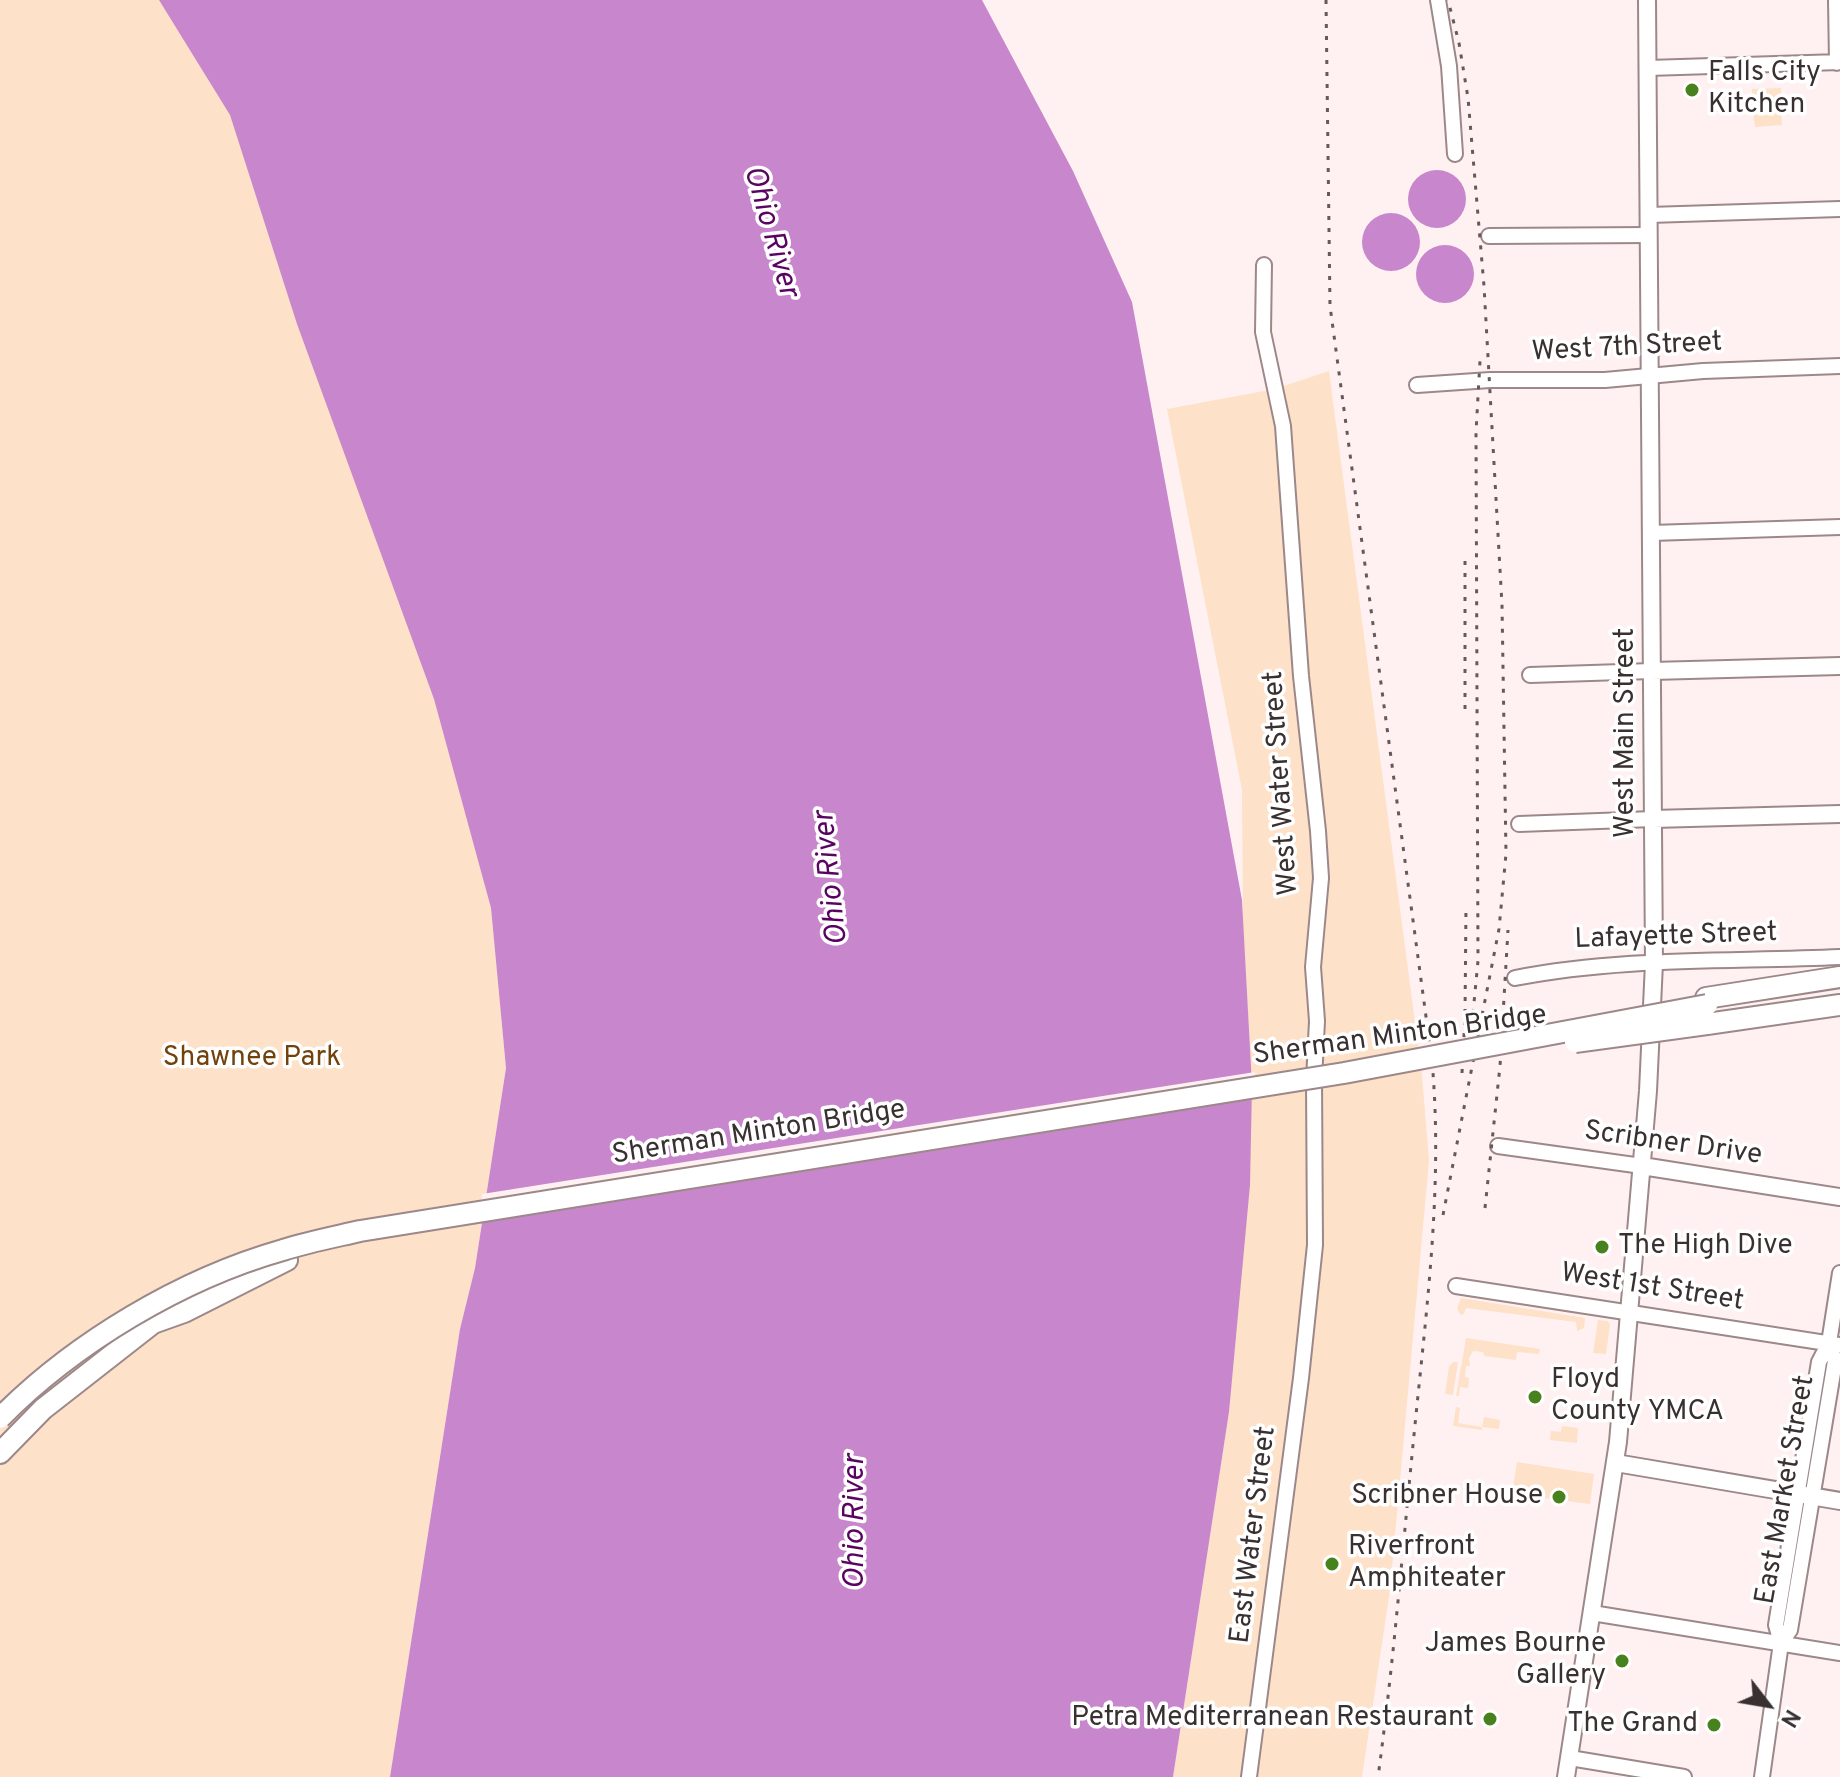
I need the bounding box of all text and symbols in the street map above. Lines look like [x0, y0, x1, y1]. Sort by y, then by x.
place label: Falls City Kitchen [1708, 57, 1821, 123]
marker: Falls City Kitchen [1683, 81, 1701, 99]
water label: Ohio River [733, 162, 805, 302]
street label: West 7th Street [1531, 327, 1723, 371]
street label: West Main Street [1610, 628, 1644, 838]
street label: West Water Street [1258, 670, 1308, 896]
water label: Ohio River [808, 809, 858, 947]
street label: Lafayette Street [1574, 918, 1778, 958]
street label: Sherman Minton Bridge [1251, 1000, 1549, 1074]
park label: Shawnee Park [163, 1042, 341, 1076]
street label: Sherman Minton Bridge [610, 1094, 908, 1174]
street label: Scribner Drive [1582, 1116, 1764, 1174]
place label: The High Dive [1618, 1230, 1792, 1264]
marker: The High Dive [1593, 1238, 1611, 1256]
street label: West 1st Street [1558, 1258, 1746, 1320]
place label: Floyd County YMCA [1551, 1364, 1724, 1430]
street label: East Market Street [1750, 1373, 1824, 1607]
marker: Floyd County YMCA [1526, 1388, 1544, 1406]
street label: East Water Street [1225, 1424, 1285, 1646]
water label: Ohio River [839, 1454, 875, 1590]
place label: Scribner House [1351, 1480, 1543, 1514]
marker: Scribner House [1550, 1488, 1568, 1506]
place label: Riverfront Amphiteater [1348, 1531, 1506, 1597]
marker: Riverfront Amphiteater [1323, 1555, 1341, 1573]
place label: James Bourne Gallery [1425, 1628, 1606, 1694]
marker: James Bourne Gallery [1613, 1652, 1631, 1670]
north arrow [1728, 1665, 1808, 1745]
place label: Petra Mediterranean Restaurant [1071, 1702, 1474, 1736]
text: N [1773, 1704, 1805, 1731]
place label: The Grand [1567, 1708, 1698, 1742]
marker: Petra Mediterranean Restaurant [1481, 1710, 1499, 1728]
marker: The Grand [1705, 1716, 1723, 1734]

